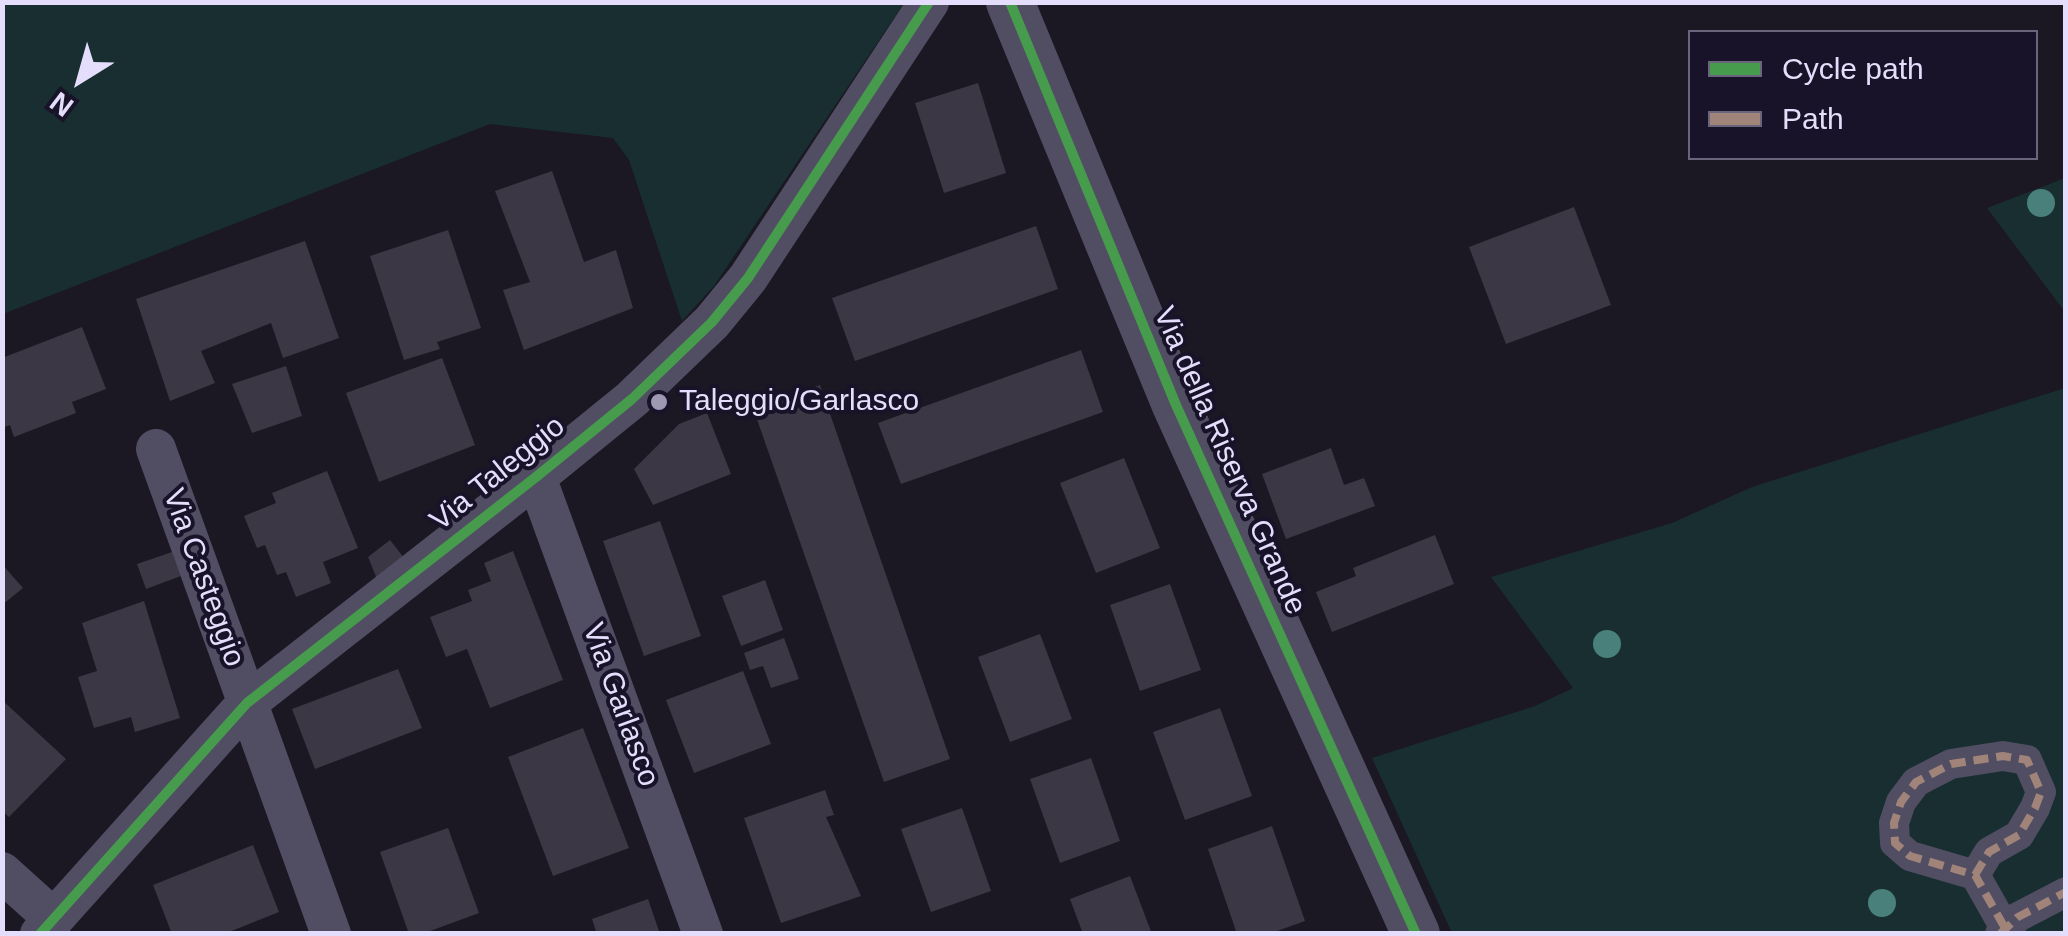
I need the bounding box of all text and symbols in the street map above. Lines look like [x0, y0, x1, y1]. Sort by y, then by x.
north arrow [30, 30, 130, 130]
legend [1688, 30, 2038, 160]
text: Cycle path [1782, 52, 1924, 85]
text: N [44, 86, 79, 123]
text: Path [1782, 102, 1844, 135]
street label: Via della Riserva Grande [1145, 302, 1313, 620]
place label: Taleggio/Garlasco [679, 384, 919, 420]
marker: Taleggio/Garlasco [648, 391, 670, 413]
street label: Via Taleggio [423, 409, 573, 539]
street label: Via Casteggio [154, 484, 252, 672]
street label: Via Garlasco [574, 618, 666, 792]

